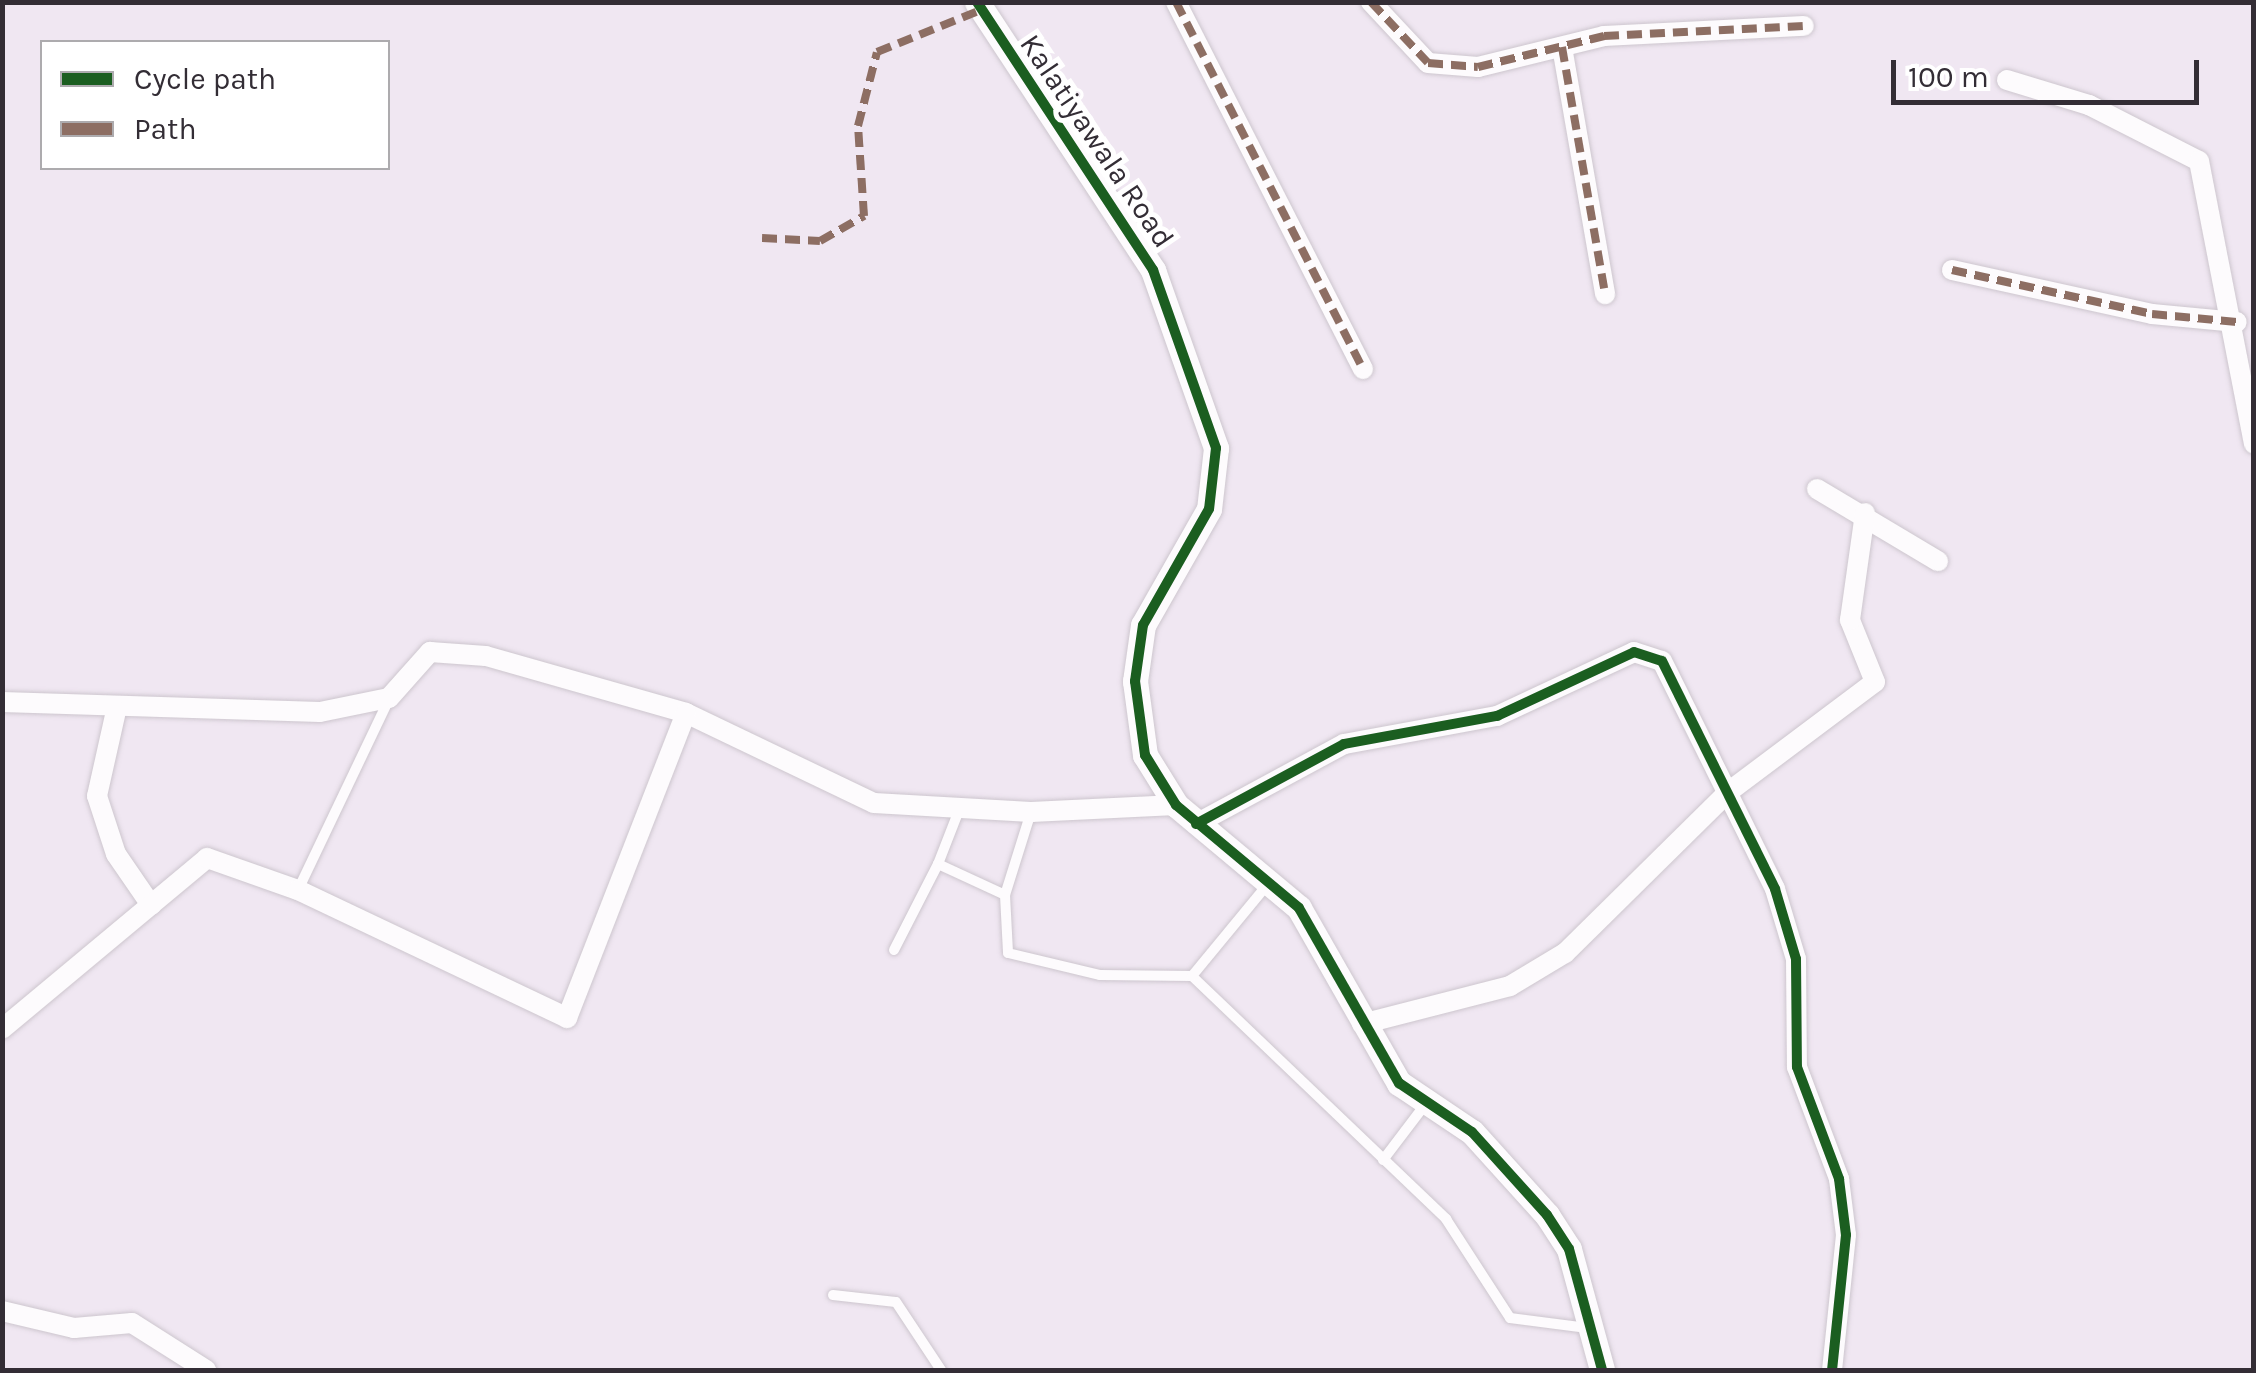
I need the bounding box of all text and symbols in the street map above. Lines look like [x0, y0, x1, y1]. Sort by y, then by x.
street label: Kalatiyawala Road [1012, 27, 1182, 255]
legend [40, 40, 390, 170]
scale bar [1896, 40, 2204, 102]
text: 100 m [1908, 59, 1989, 95]
text: Cycle path [134, 61, 276, 97]
text: Path [134, 111, 197, 147]

